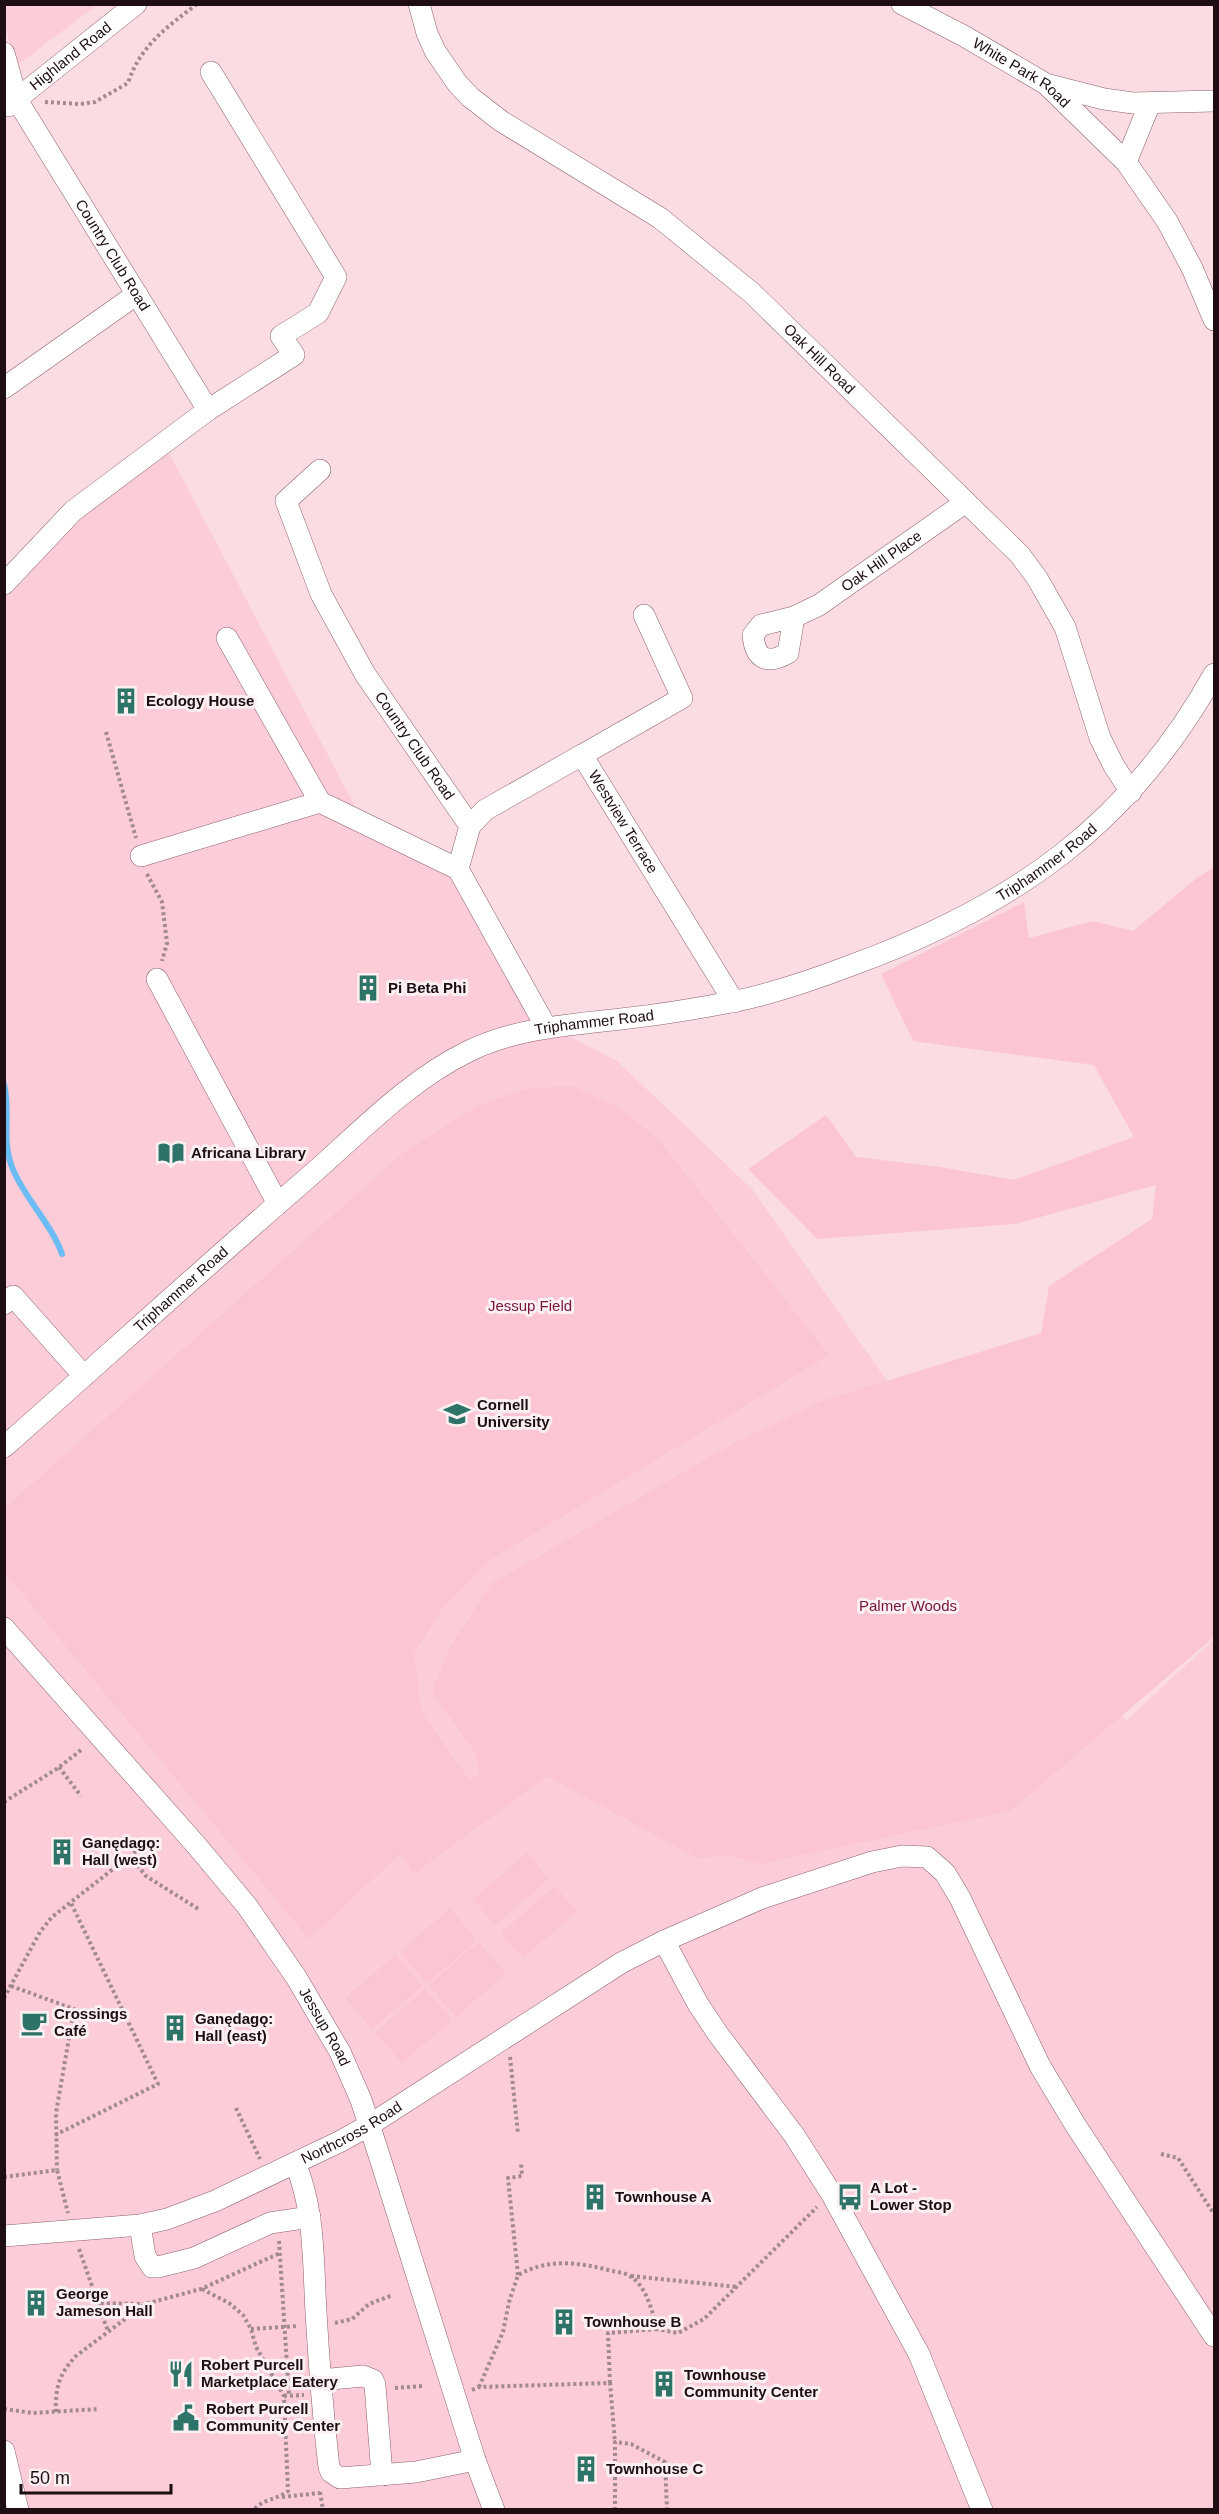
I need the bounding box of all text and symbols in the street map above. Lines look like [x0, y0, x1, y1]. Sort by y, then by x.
street label: Highland Road [26, 18, 114, 93]
street label: White Park Road [970, 34, 1074, 111]
street label: Country Club Road [72, 196, 154, 314]
street label: Oak Hill Road [781, 320, 859, 397]
street label: Oak Hill Place [838, 527, 925, 595]
building icon: Ecology House [111, 686, 141, 716]
street label: Country Club Road [372, 688, 458, 803]
place label: Ecology House [146, 692, 254, 709]
street label: Westview Terrace [585, 767, 662, 876]
street label: Triphammer Road [993, 820, 1100, 904]
building icon: Pi Beta Phi [353, 973, 383, 1003]
place label: Pi Beta Phi [388, 979, 466, 996]
street label: Triphammer Road [533, 1006, 655, 1038]
library icon: Africana Library [156, 1138, 186, 1168]
place label: Africana Library [191, 1144, 307, 1161]
street label: Triphammer Road [130, 1243, 231, 1335]
park label: Jessup Field [488, 1297, 572, 1314]
place label: Cornell University [477, 1396, 550, 1430]
school or university icon: Cornell University [442, 1399, 472, 1429]
park label: Palmer Woods [859, 1597, 957, 1614]
place label: Ganędagǫ: Hall (west) [82, 1834, 160, 1868]
building icon: Ganędagǫ: Hall (west) [47, 1837, 77, 1867]
street label: Jessup Road [296, 1984, 354, 2068]
place label: Crossings Café [54, 2005, 127, 2039]
cafe icon: Crossings Café [19, 2008, 49, 2038]
place label: Ganędagǫ: Hall (east) [195, 2010, 273, 2044]
building icon: Ganędagǫ: Hall (east) [160, 2013, 190, 2043]
street label: Northcross Road [298, 2098, 405, 2167]
place label: A Lot - Lower Stop [870, 2179, 952, 2213]
building icon: Townhouse A [580, 2182, 610, 2212]
bus stop icon: A Lot - Lower Stop [835, 2182, 865, 2212]
place label: Townhouse A [615, 2188, 712, 2205]
place label: George Jameson Hall [56, 2285, 153, 2319]
building icon: George Jameson Hall [21, 2288, 51, 2318]
building icon: Townhouse B [549, 2307, 579, 2337]
place label: Townhouse B [584, 2313, 681, 2330]
place label: Robert Purcell Marketplace Eatery [201, 2356, 338, 2390]
restaurant icon: Robert Purcell Marketplace Eatery [166, 2359, 196, 2389]
place label: Townhouse Community Center [684, 2366, 818, 2400]
building icon: Townhouse Community Center [649, 2369, 679, 2399]
place label: Robert Purcell Community Center [206, 2400, 340, 2434]
public building icon: Robert Purcell Community Center [171, 2403, 201, 2433]
building icon: Townhouse C [571, 2454, 601, 2484]
scale bar [21, 2457, 171, 2495]
place label: Townhouse C [606, 2460, 703, 2477]
text: 50 m [30, 2468, 70, 2488]

